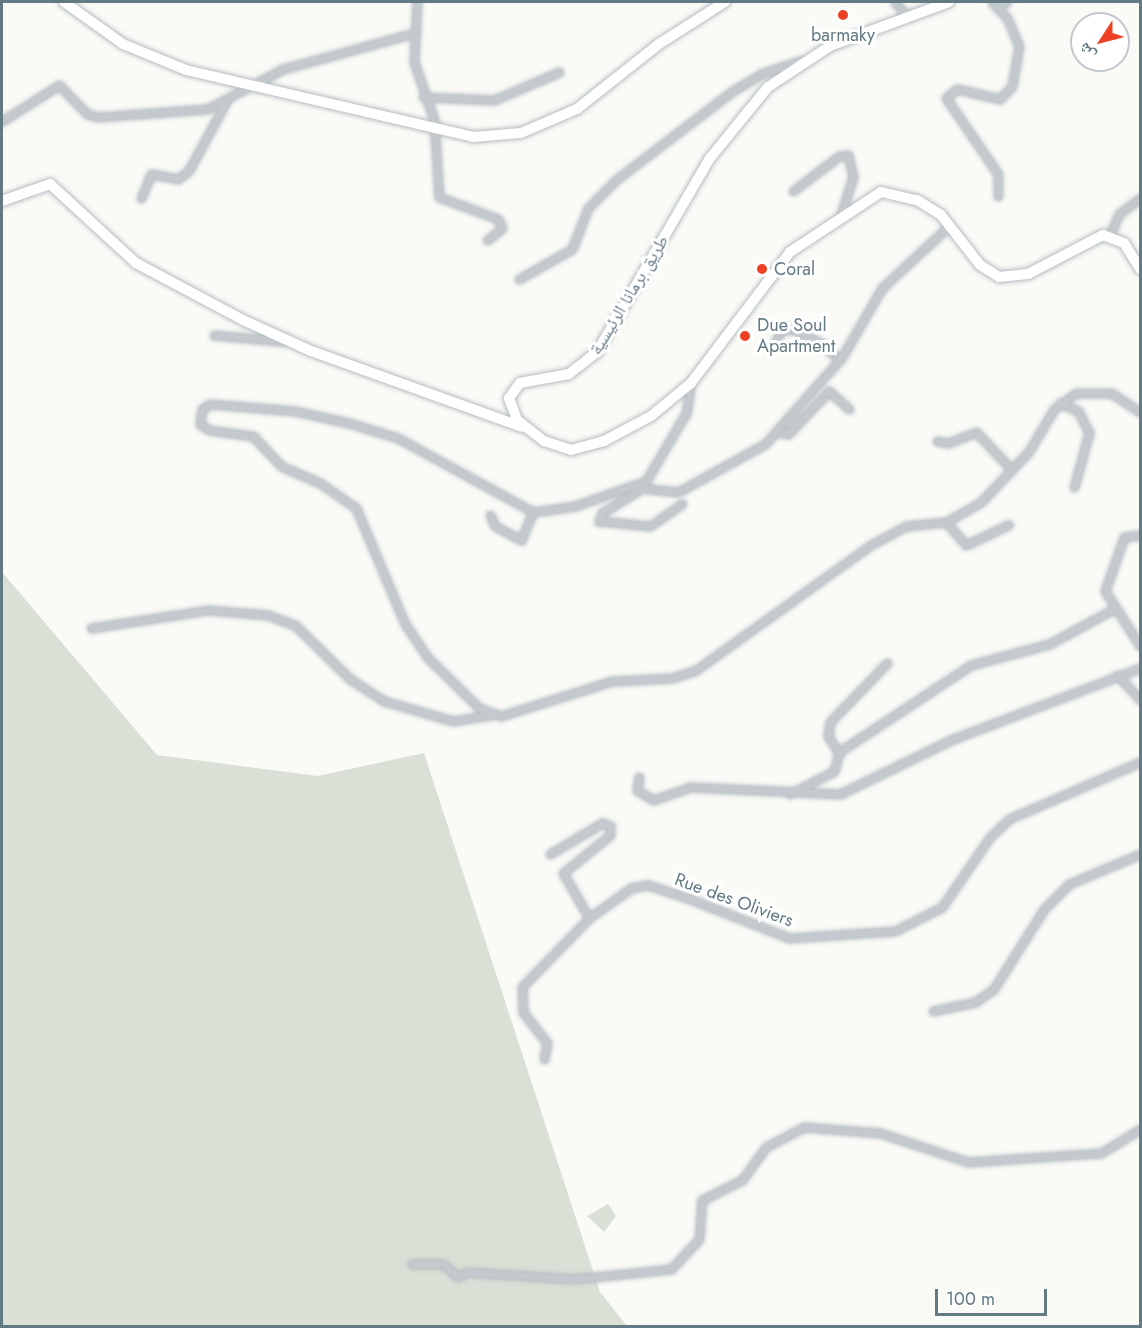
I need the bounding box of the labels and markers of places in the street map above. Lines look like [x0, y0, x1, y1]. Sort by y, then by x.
marker: barmaky [836, 8, 850, 22]
place label: barmaky [811, 24, 875, 46]
place label: Coral [774, 258, 815, 280]
marker: Coral [755, 262, 769, 276]
place label: Due Soul Apartment [757, 315, 835, 358]
marker: Due Soul Apartment [738, 329, 752, 343]

